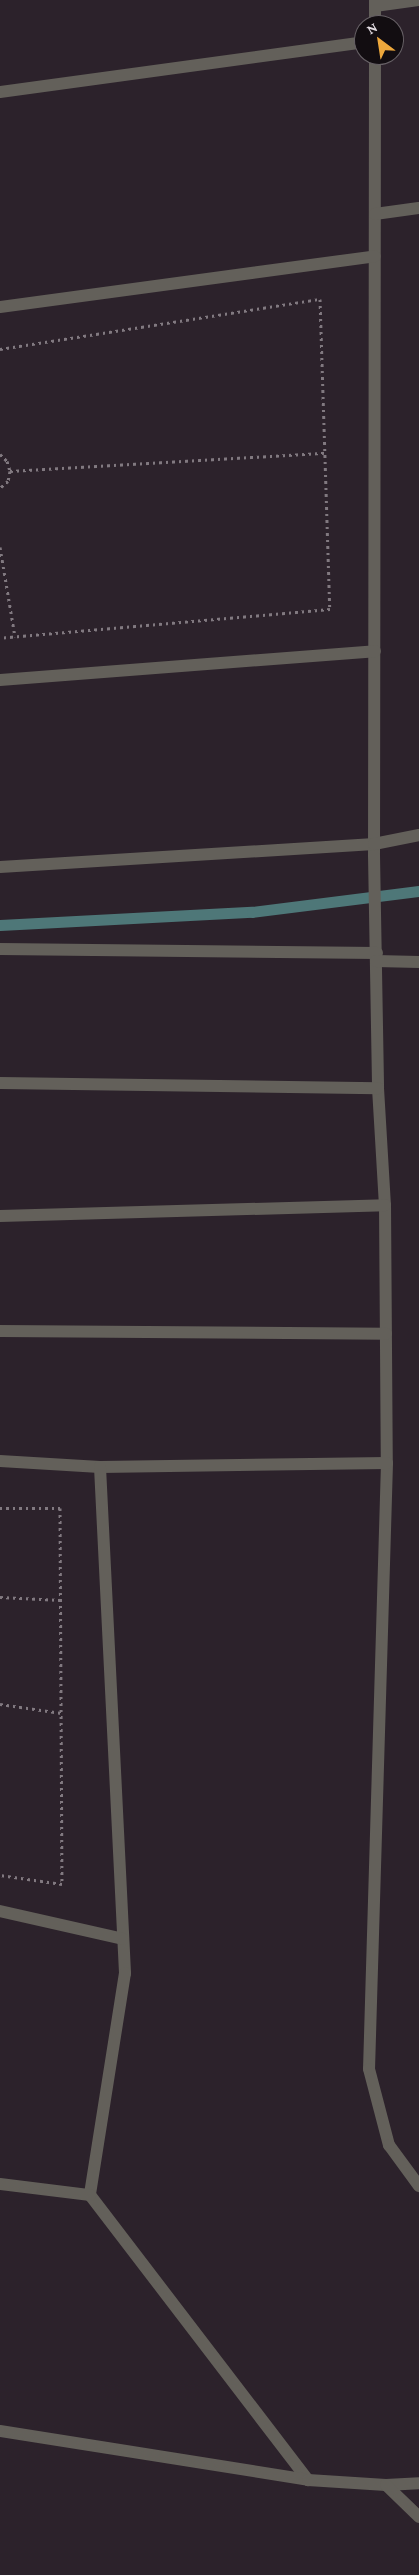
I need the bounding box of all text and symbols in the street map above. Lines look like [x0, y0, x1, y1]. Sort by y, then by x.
north arrow [354, 15, 404, 65]
text: N [364, 19, 380, 37]

